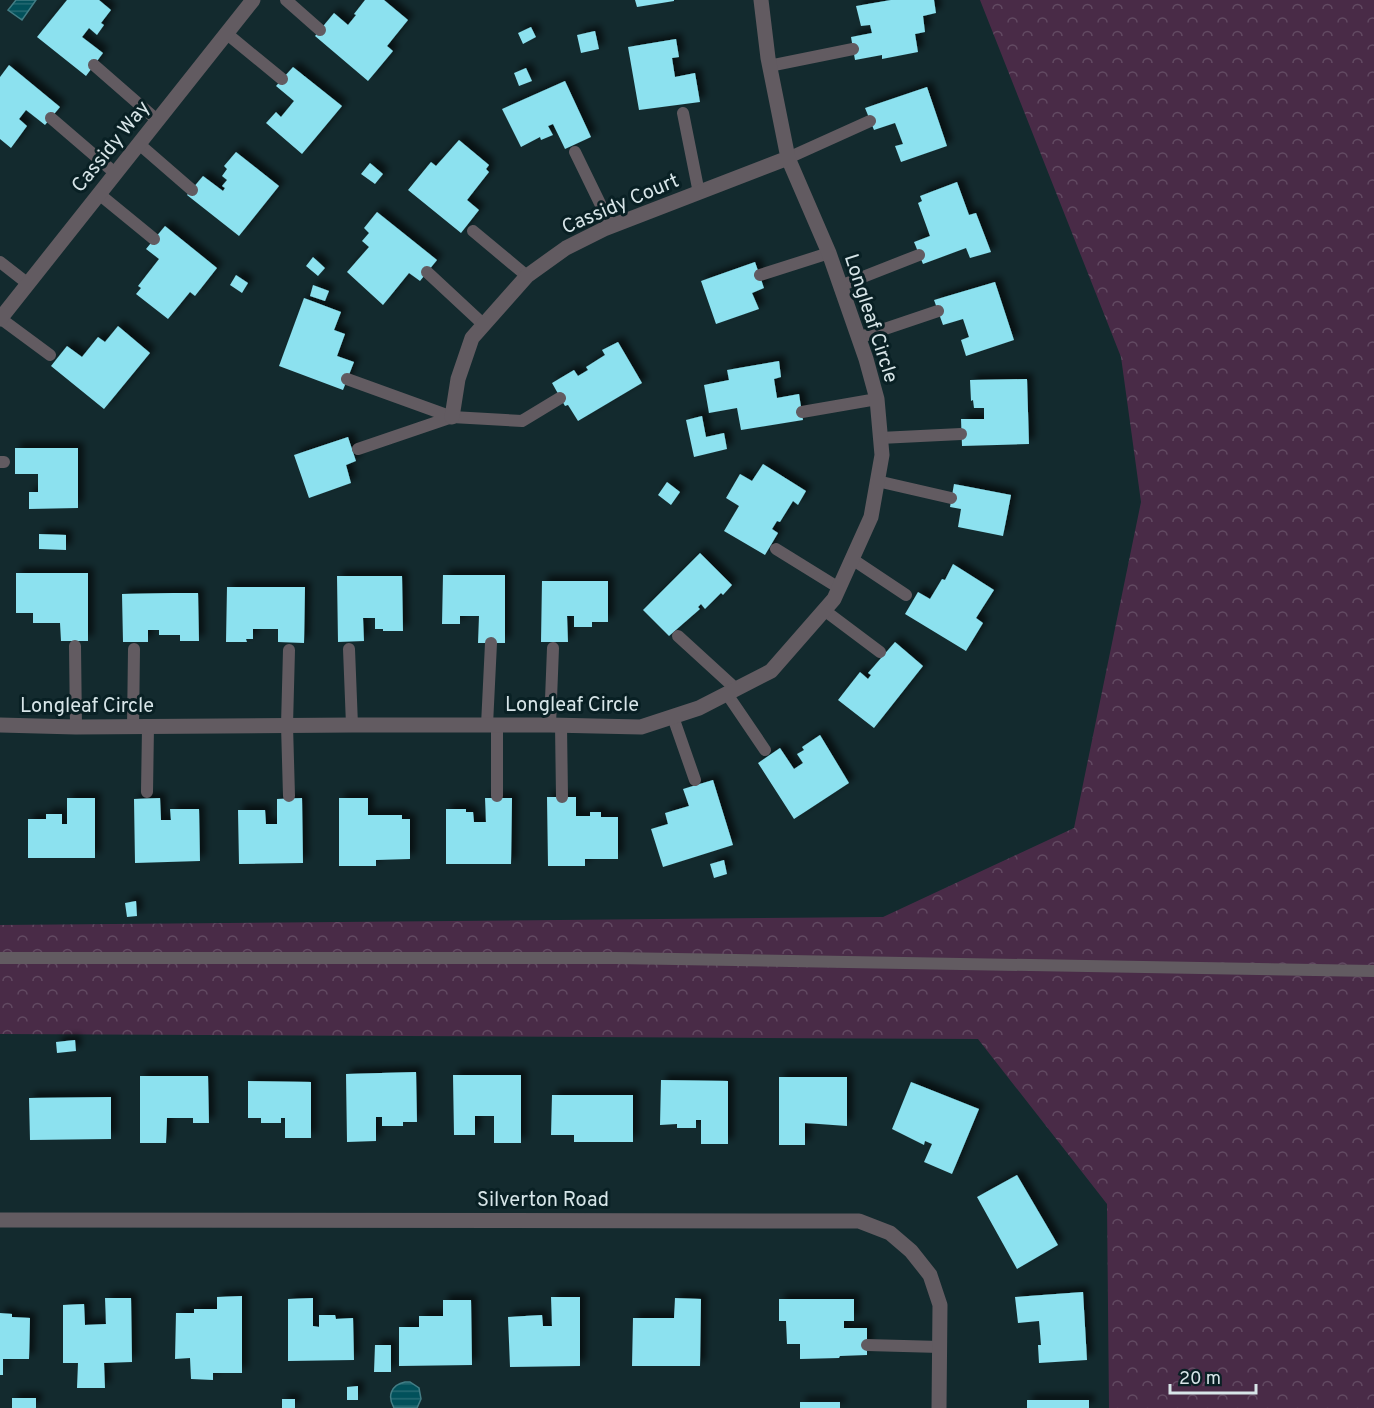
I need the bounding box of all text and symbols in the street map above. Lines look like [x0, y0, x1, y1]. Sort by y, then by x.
street label: Cassidy Way [67, 96, 157, 198]
street label: Cassidy Court [558, 168, 683, 241]
street label: Longleaf Circle [837, 251, 903, 386]
street label: Longleaf Circle [505, 693, 639, 719]
street label: Longleaf Circle [20, 694, 154, 720]
street label: Silverton Road [477, 1188, 609, 1214]
scale bar [1170, 1357, 1256, 1395]
text: 20 m [1179, 1368, 1221, 1391]

